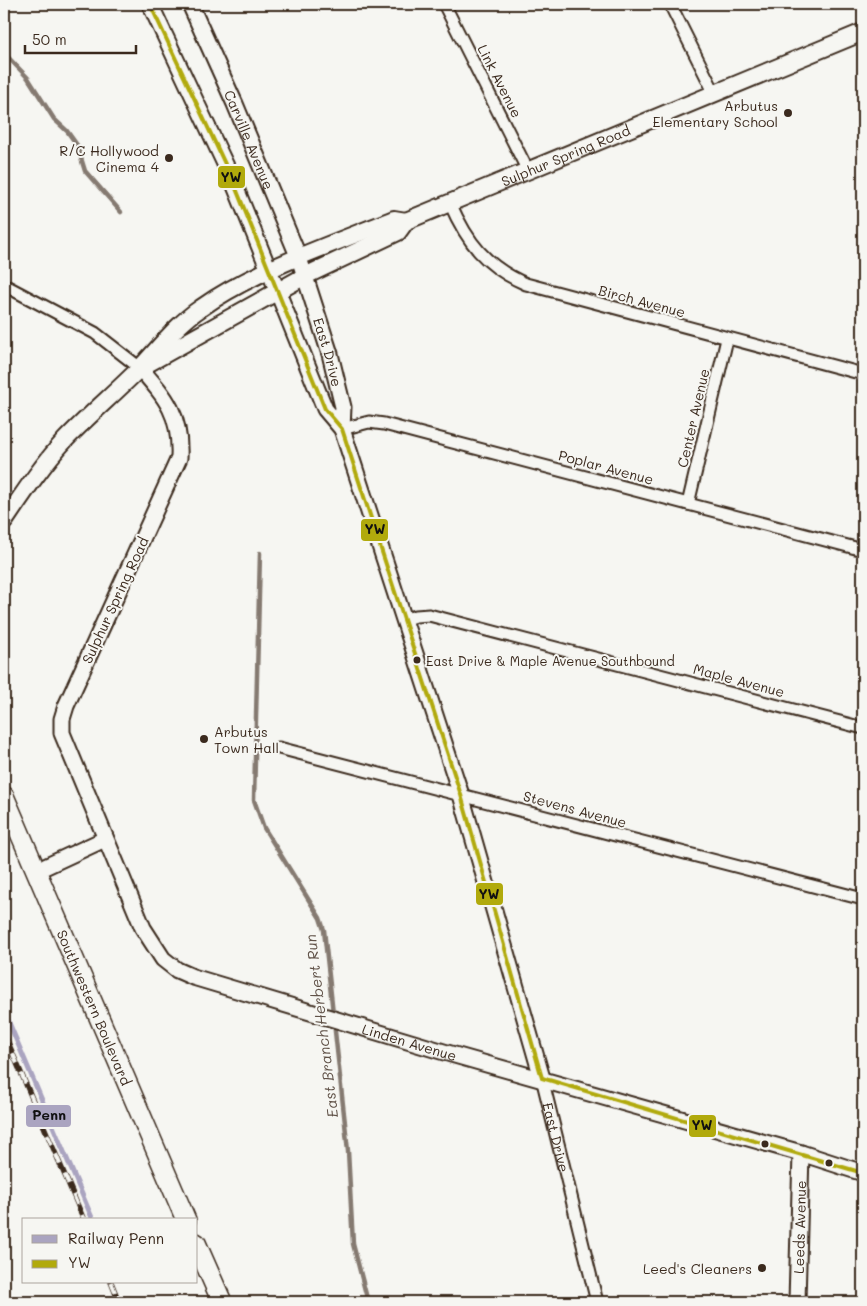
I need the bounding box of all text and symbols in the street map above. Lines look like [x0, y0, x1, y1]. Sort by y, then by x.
scale bar [25, 22, 136, 54]
text: 50 m [32, 29, 67, 49]
street label: Link Avenue [473, 41, 527, 121]
street label: Carville Avenue [220, 87, 279, 192]
place label: Arbutus Elementary School [652, 96, 778, 131]
marker: Arbutus Elementary School [782, 107, 794, 119]
street label: Sulphur Spring Road [498, 120, 633, 190]
place label: R/C Hollywood Cinema 4 [59, 141, 160, 176]
marker: R/C Hollywood Cinema 4 [163, 152, 175, 164]
line badge: YW [217, 165, 246, 189]
text: YW [220, 167, 242, 186]
street label: Birch Avenue [597, 280, 687, 322]
street label: East Drive [309, 315, 347, 389]
street label: Center Avenue [672, 367, 714, 469]
street label: Poplar Avenue [556, 445, 656, 489]
line badge: YW [360, 518, 389, 542]
text: YW [364, 519, 386, 538]
street label: Sulphur Spring Road [77, 533, 153, 666]
place label: East Drive & Maple Avenue Southbound [426, 652, 675, 669]
marker: East Drive & Maple Avenue Southbound [412, 655, 422, 665]
street label: Maple Avenue [691, 659, 787, 701]
place label: Arbutus Town Hall [214, 722, 279, 757]
marker: Arbutus Town Hall [198, 733, 210, 745]
street label: Stevens Avenue [521, 786, 629, 832]
line badge: YW [475, 882, 504, 906]
text: YW [478, 884, 500, 903]
street label: Southwestern Boulevard [53, 927, 137, 1088]
water label: East Branch Herbert Run [300, 933, 342, 1119]
street label: Linden Avenue [360, 1019, 459, 1065]
street label: East Drive [539, 1100, 574, 1174]
line badge: Penn [25, 1104, 72, 1128]
text: Penn [32, 1105, 66, 1124]
line badge: YW [688, 1114, 717, 1138]
text: YW [691, 1115, 713, 1134]
unlabelled marker [760, 1139, 770, 1149]
unlabelled marker [824, 1158, 834, 1168]
street label: Leeds Avenue [788, 1180, 810, 1274]
legend [22, 1218, 198, 1284]
text: Railway Penn [68, 1228, 164, 1248]
text: YW [68, 1252, 91, 1272]
place label: Leed's Cleaners [643, 1259, 752, 1278]
marker: Leed's Cleaners [756, 1262, 768, 1274]

